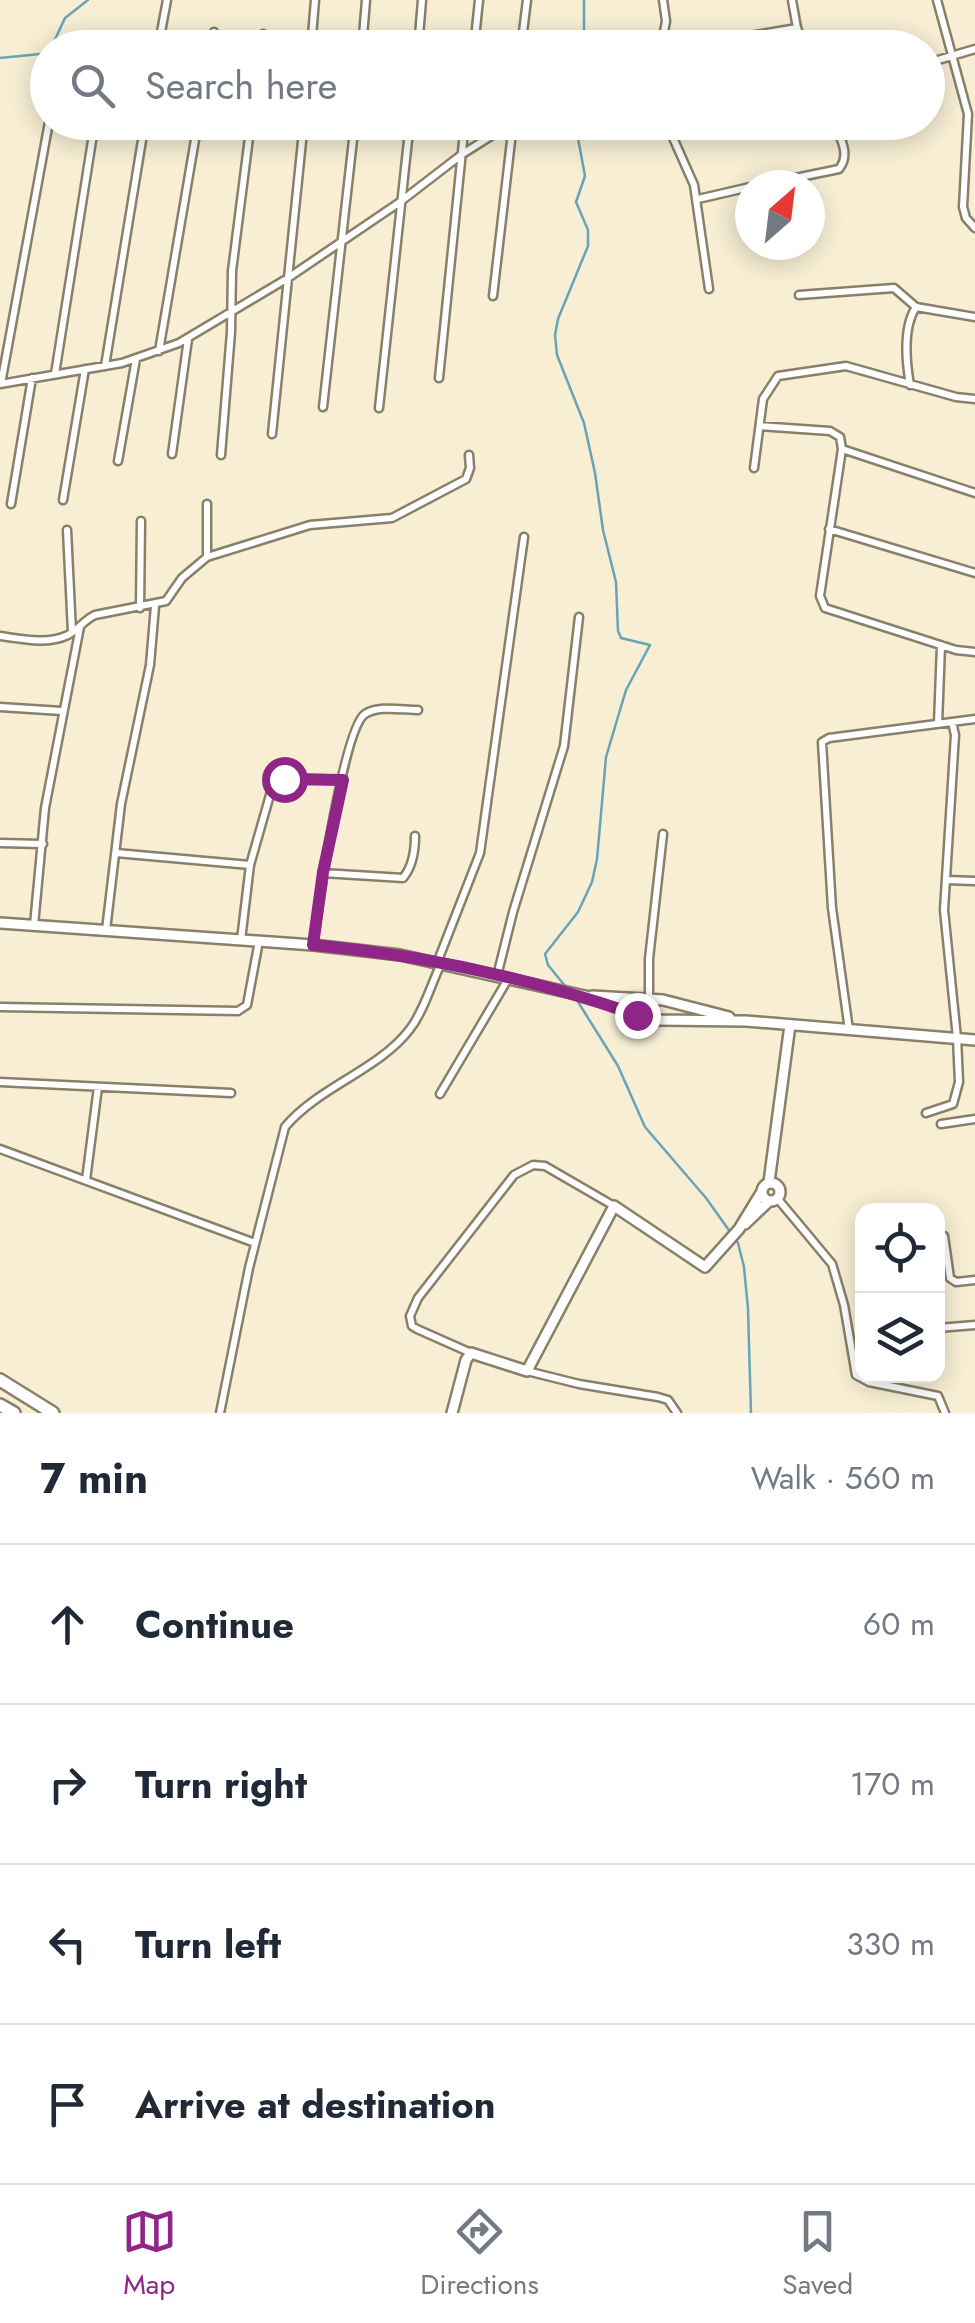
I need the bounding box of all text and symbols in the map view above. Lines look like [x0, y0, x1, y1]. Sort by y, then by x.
search box [30, 30, 945, 140]
icon: search [65, 58, 120, 113]
text: Search here [145, 58, 337, 113]
north arrow [735, 170, 825, 260]
route start [262, 757, 308, 803]
route end [615, 993, 661, 1039]
map controls [855, 1203, 945, 1383]
button: locate [855, 1203, 945, 1293]
button: layers [855, 1293, 945, 1383]
text: 7 min [40, 1448, 148, 1509]
text: Walk · 560 m [751, 1455, 935, 1501]
icon: ahead [40, 1597, 95, 1652]
text: Continue [135, 1597, 294, 1652]
text: 60 m [863, 1601, 935, 1647]
icon: right [40, 1757, 95, 1812]
text: Turn right [135, 1757, 307, 1812]
text: 170 m [850, 1761, 935, 1807]
icon: left [40, 1917, 95, 1972]
text: Turn left [135, 1917, 281, 1972]
text: 330 m [846, 1921, 935, 1967]
icon: arrive [40, 2077, 95, 2132]
text: Arrive at destination [135, 2077, 496, 2132]
tab: Map [122, 2204, 177, 2305]
tab: Directions [420, 2204, 539, 2305]
tab: Saved [782, 2204, 853, 2305]

